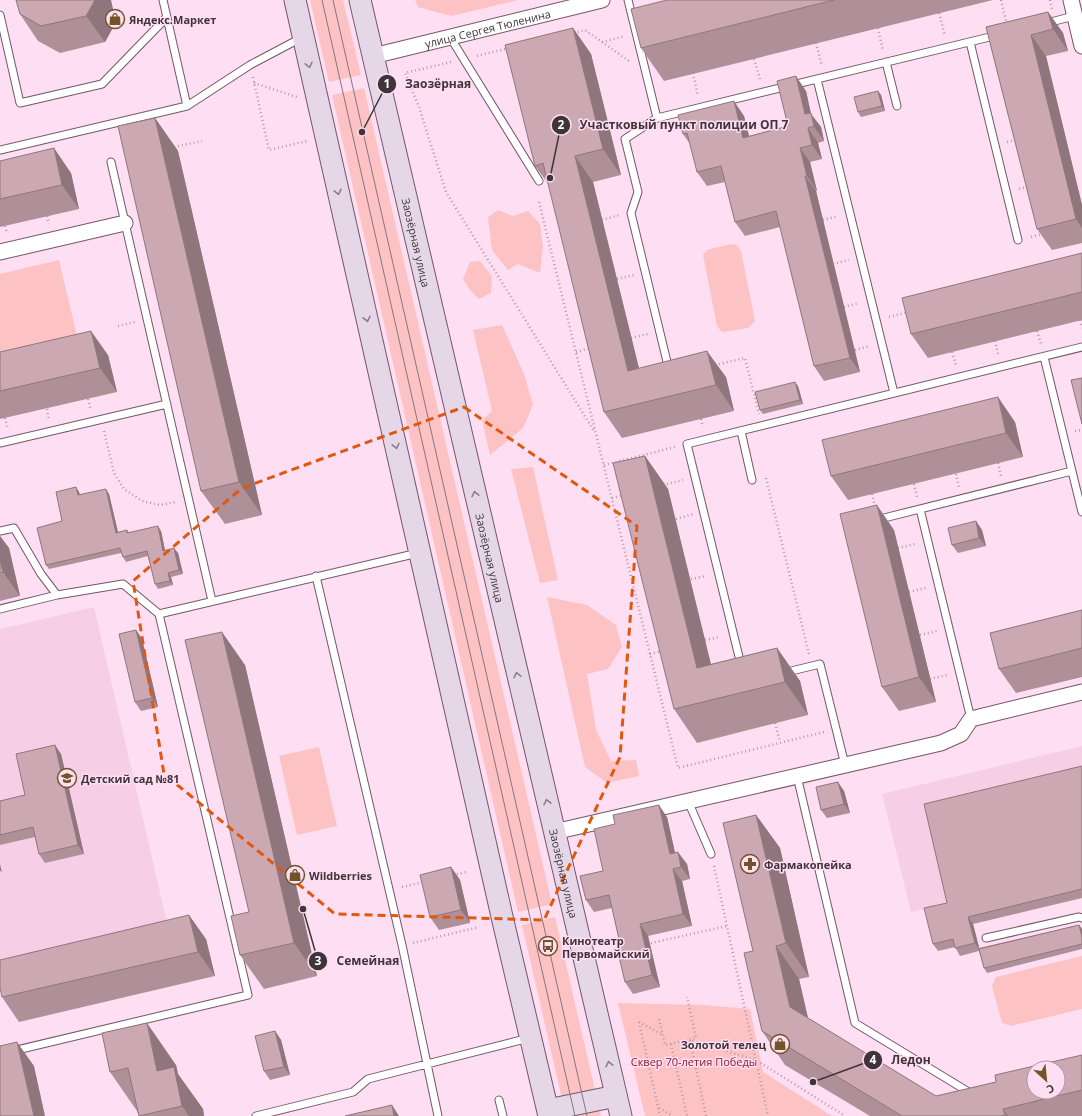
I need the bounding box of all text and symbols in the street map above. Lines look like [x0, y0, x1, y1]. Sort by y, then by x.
street label: улица Сергея Тюленина [423, 5, 552, 51]
shop icon: Яндекс.Маркет [104, 8, 126, 30]
place label: Яндекс.Маркет [128, 12, 216, 27]
one-way arrow [305, 62, 313, 68]
callout: Заозёрная [377, 72, 479, 96]
text: 1 [384, 75, 390, 92]
text: Заозёрная [405, 75, 471, 92]
callout: Участковый пункт полиции ОП 7 [551, 113, 796, 137]
text: 2 [558, 116, 565, 133]
text: Участковый пункт полиции ОП 7 [580, 116, 789, 133]
one-way arrow [334, 189, 342, 195]
street label: Заозёрная улица [399, 196, 434, 289]
one-way arrow [362, 316, 370, 322]
one-way arrow [391, 443, 399, 449]
one-way arrow [471, 491, 479, 497]
street label: Заозёрная улица [473, 512, 508, 604]
one-way arrow [514, 672, 522, 678]
school or university icon: Детский сад №81 [56, 767, 78, 789]
place label: Детский сад №81 [81, 771, 180, 786]
one-way arrow [543, 798, 551, 805]
street label: Заозёрная улица [547, 827, 582, 920]
pharmacy icon: Фармакопейка [739, 853, 761, 875]
place label: Фармакопейка [764, 857, 852, 872]
shop icon: Wildberries [284, 864, 306, 886]
place label: Wildberries [309, 868, 373, 883]
place label: Кинотеатр Первомайский [562, 933, 650, 961]
bus stop icon: Кинотеатр Первомайский [537, 935, 559, 957]
callout: Семейная [308, 949, 407, 973]
text: 3 [315, 952, 322, 969]
text: Семейная [337, 952, 399, 969]
shop icon: Золотой телец [769, 1033, 791, 1055]
place label: Золотой телец [681, 1037, 766, 1052]
callout: Ледон [863, 1048, 939, 1072]
text: 4 [870, 1051, 877, 1068]
text: Ледон [891, 1051, 931, 1068]
park label: Сквер 70-летия Победы [631, 1054, 757, 1069]
north arrow [1026, 1060, 1066, 1100]
one-way arrow [606, 1061, 614, 1068]
text: С [1044, 1081, 1057, 1098]

